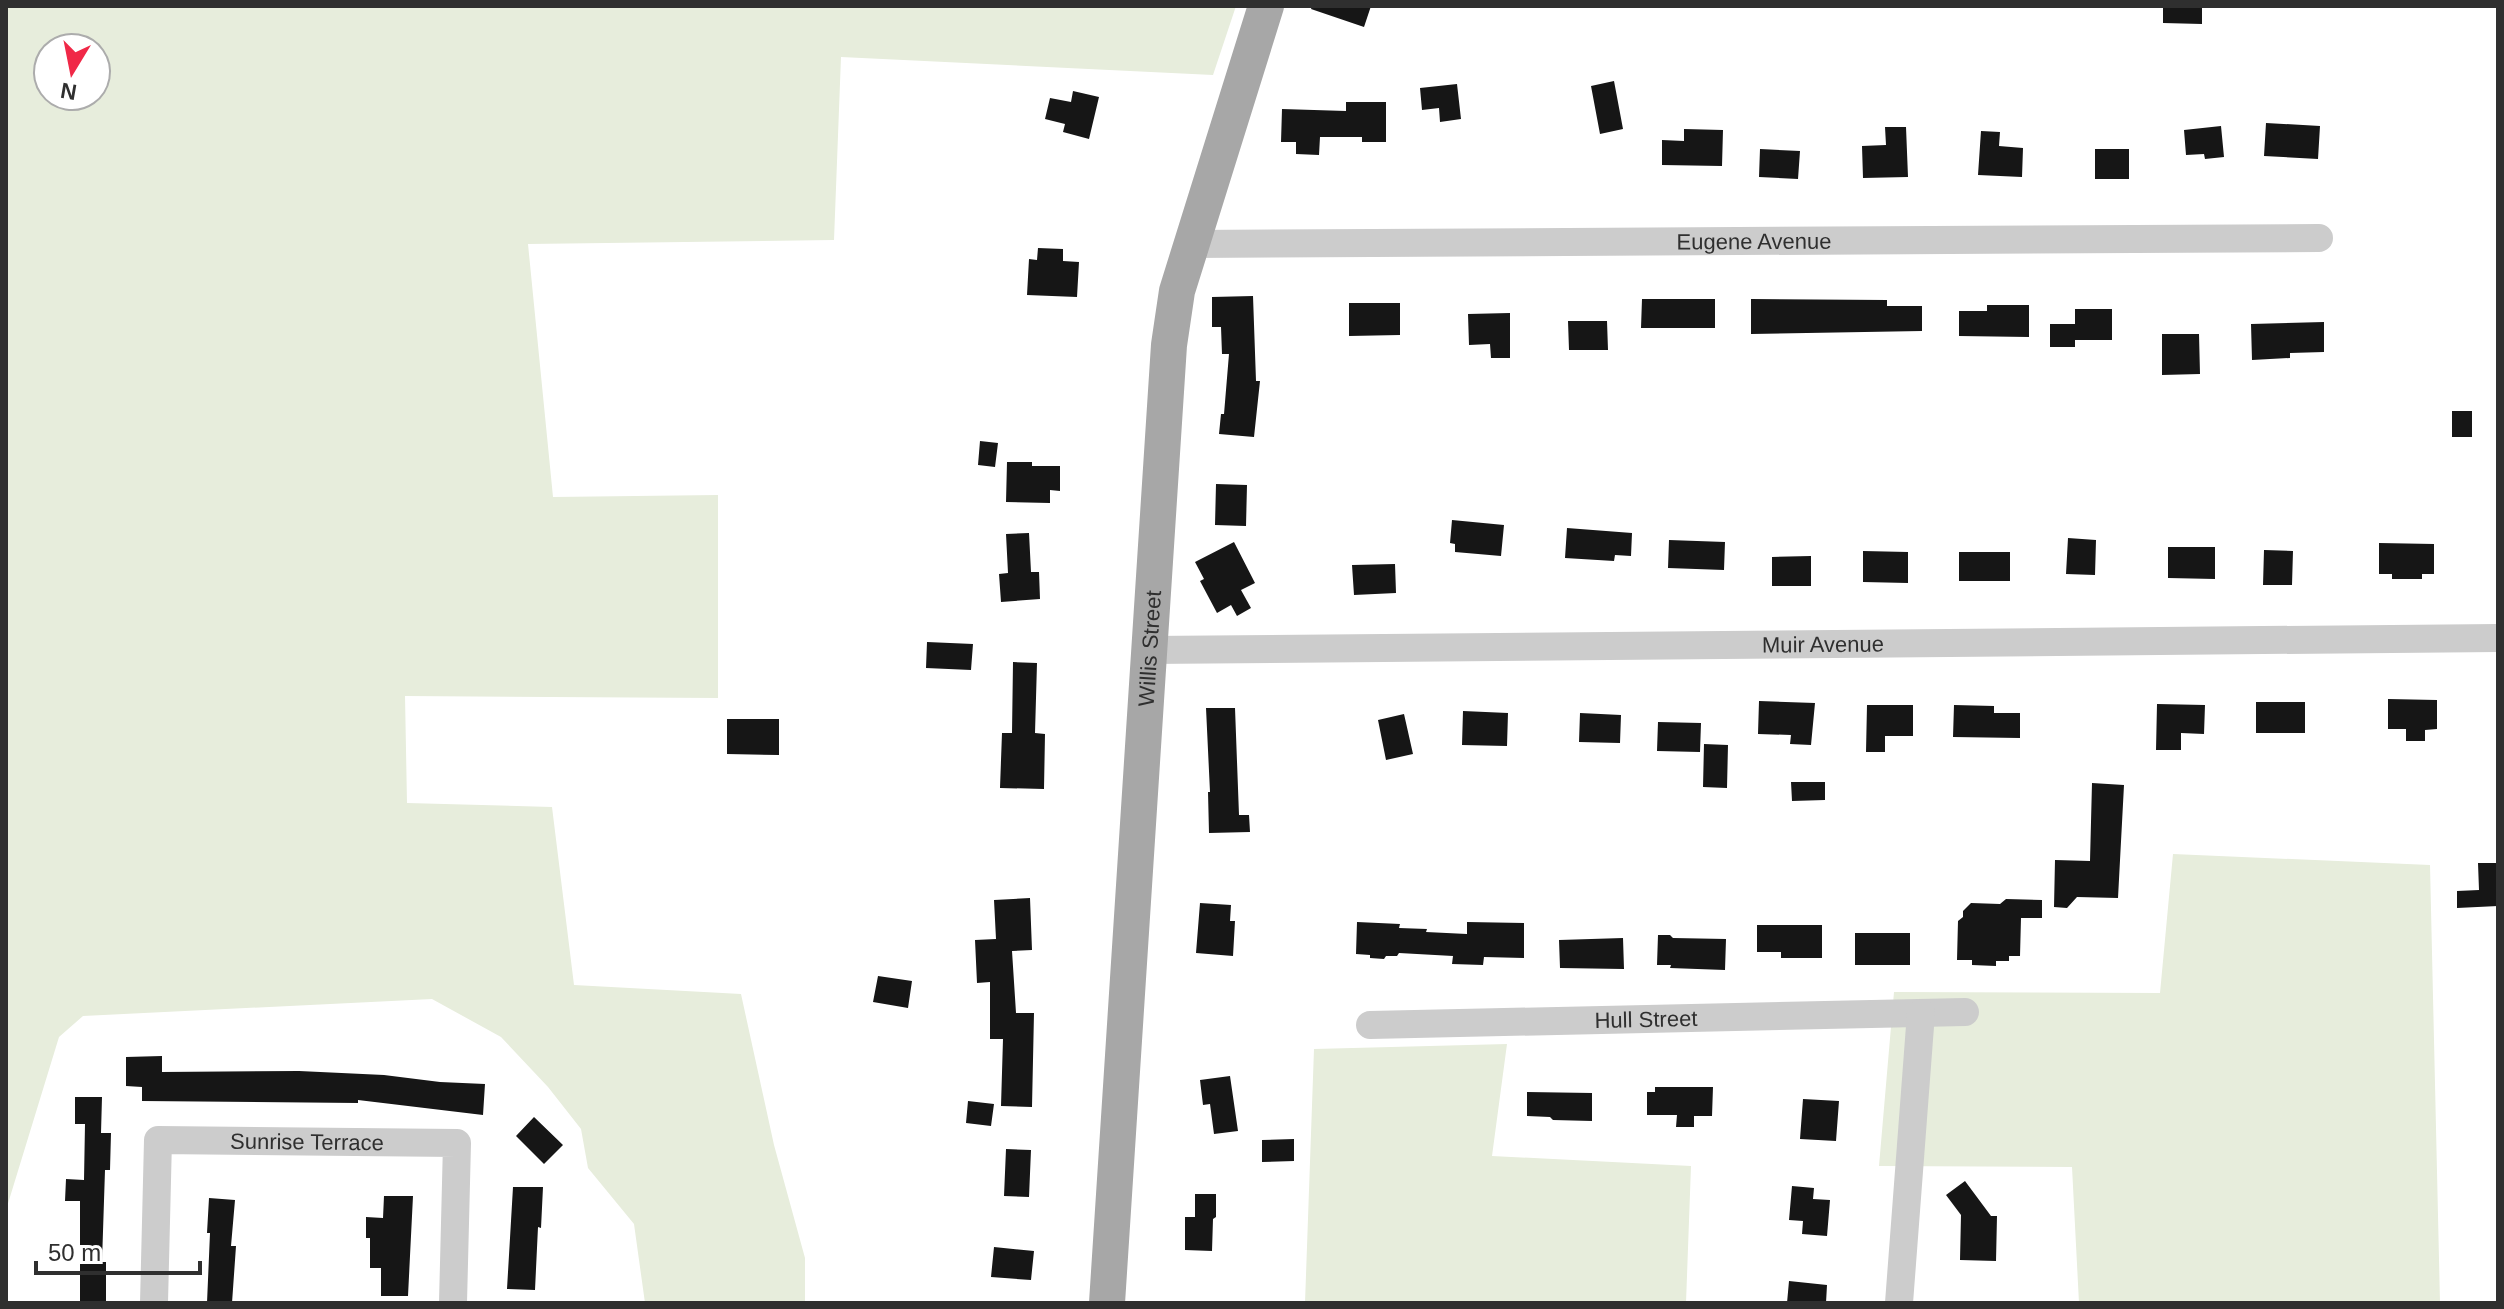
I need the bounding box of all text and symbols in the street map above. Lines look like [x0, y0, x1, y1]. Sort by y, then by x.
north arrow [32, 32, 112, 112]
text: N [59, 78, 79, 105]
street label: Eugene Avenue [1676, 229, 1832, 254]
street label: Willis Street [1134, 590, 1166, 707]
street label: Muir Avenue [1762, 631, 1884, 658]
street label: Hull Street [1594, 1006, 1698, 1033]
street label: Sunrise Terrace [230, 1129, 384, 1155]
scale bar [36, 1225, 200, 1275]
text: 50 m [48, 1239, 101, 1266]

